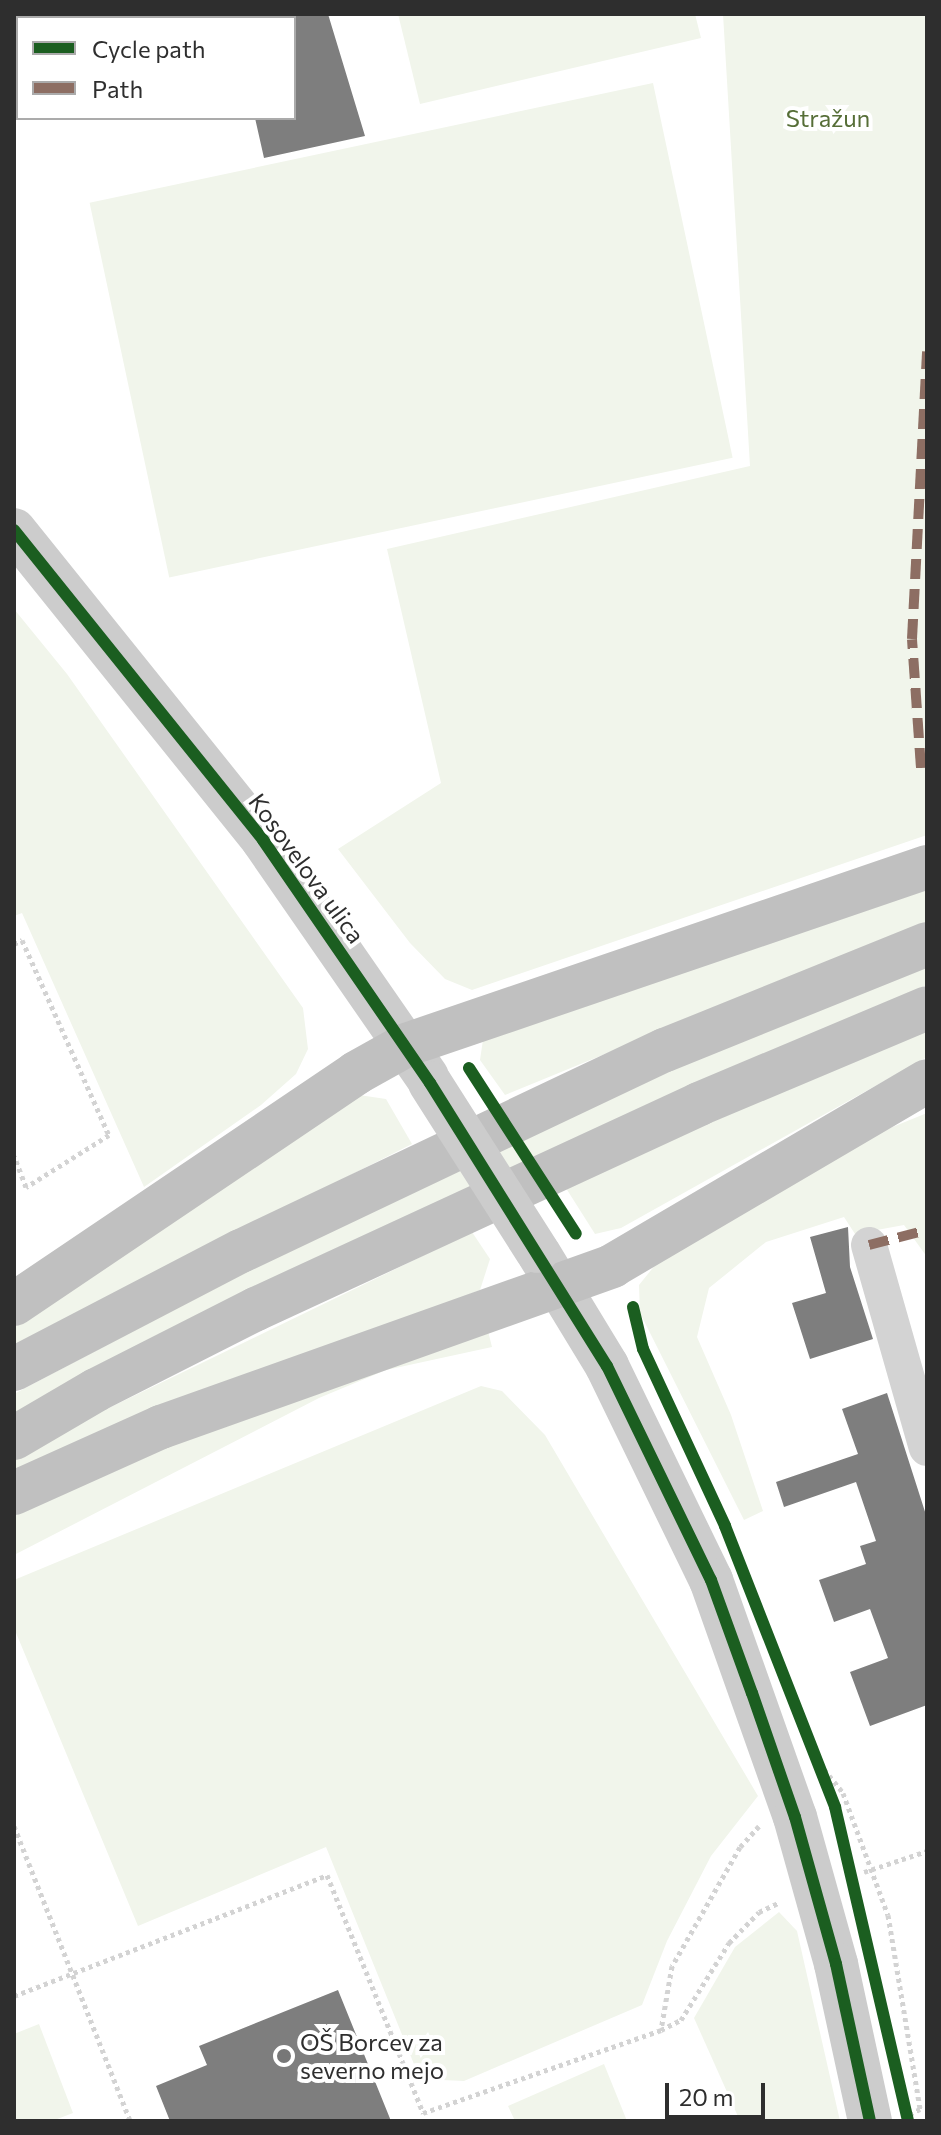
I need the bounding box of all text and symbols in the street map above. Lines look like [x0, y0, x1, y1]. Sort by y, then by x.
legend [16, 16, 296, 120]
text: Cycle path [92, 34, 206, 63]
text: Path [92, 74, 143, 103]
park label: Stražun [786, 104, 870, 132]
street label: Kosovelova ulica [243, 788, 371, 948]
place label: OŠ Borcev za severno mejo [300, 2028, 444, 2084]
marker: OŠ Borcev za severno mejo [275, 2047, 293, 2065]
scale bar [669, 2067, 769, 2117]
text: 20 m [679, 2082, 733, 2111]

